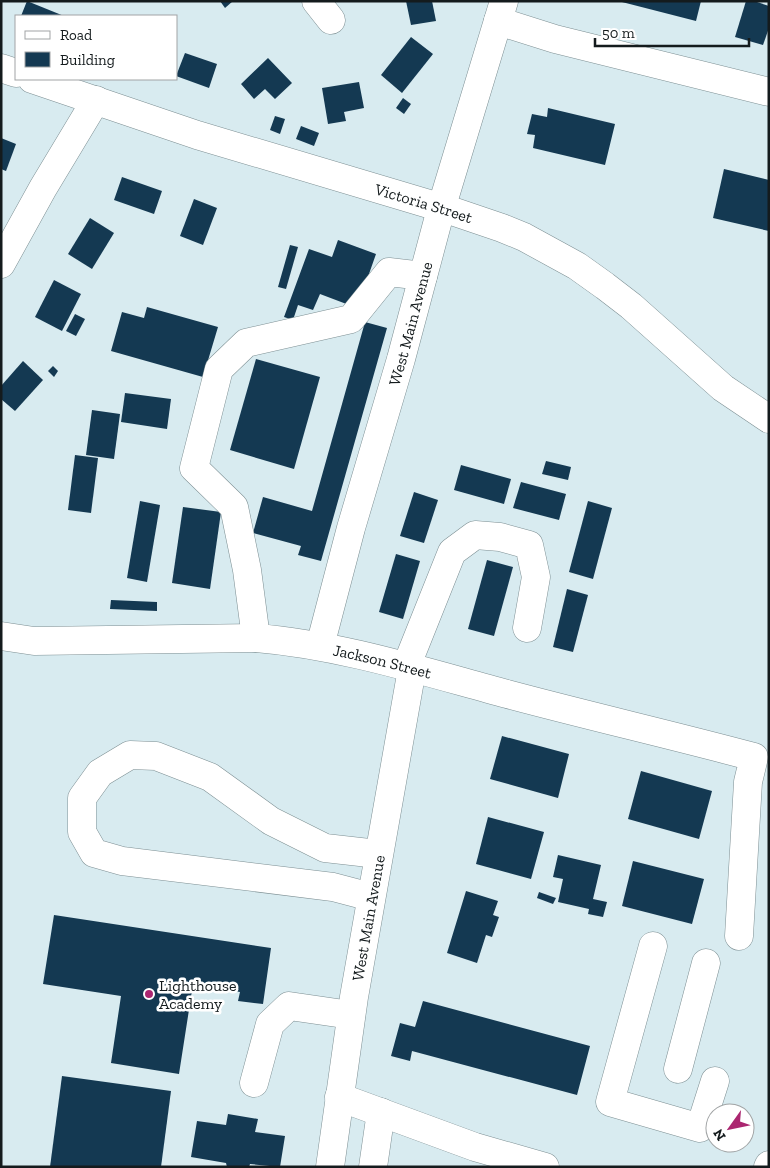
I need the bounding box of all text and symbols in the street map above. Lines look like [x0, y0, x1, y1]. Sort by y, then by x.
legend [15, 15, 178, 80]
scale bar [595, 15, 749, 47]
text: 50 m [602, 24, 635, 42]
text: Road [60, 26, 93, 44]
text: Building [60, 51, 115, 69]
street label: Victoria Street [372, 179, 475, 227]
street label: West Main Avenue [384, 259, 436, 388]
street label: Jackson Street [332, 640, 434, 682]
street label: West Main Avenue [348, 853, 388, 982]
place label: Lighthouse Academy [159, 976, 237, 1013]
marker: Lighthouse Academy [143, 988, 155, 1000]
north arrow [705, 1103, 755, 1153]
text: N [709, 1125, 730, 1144]

